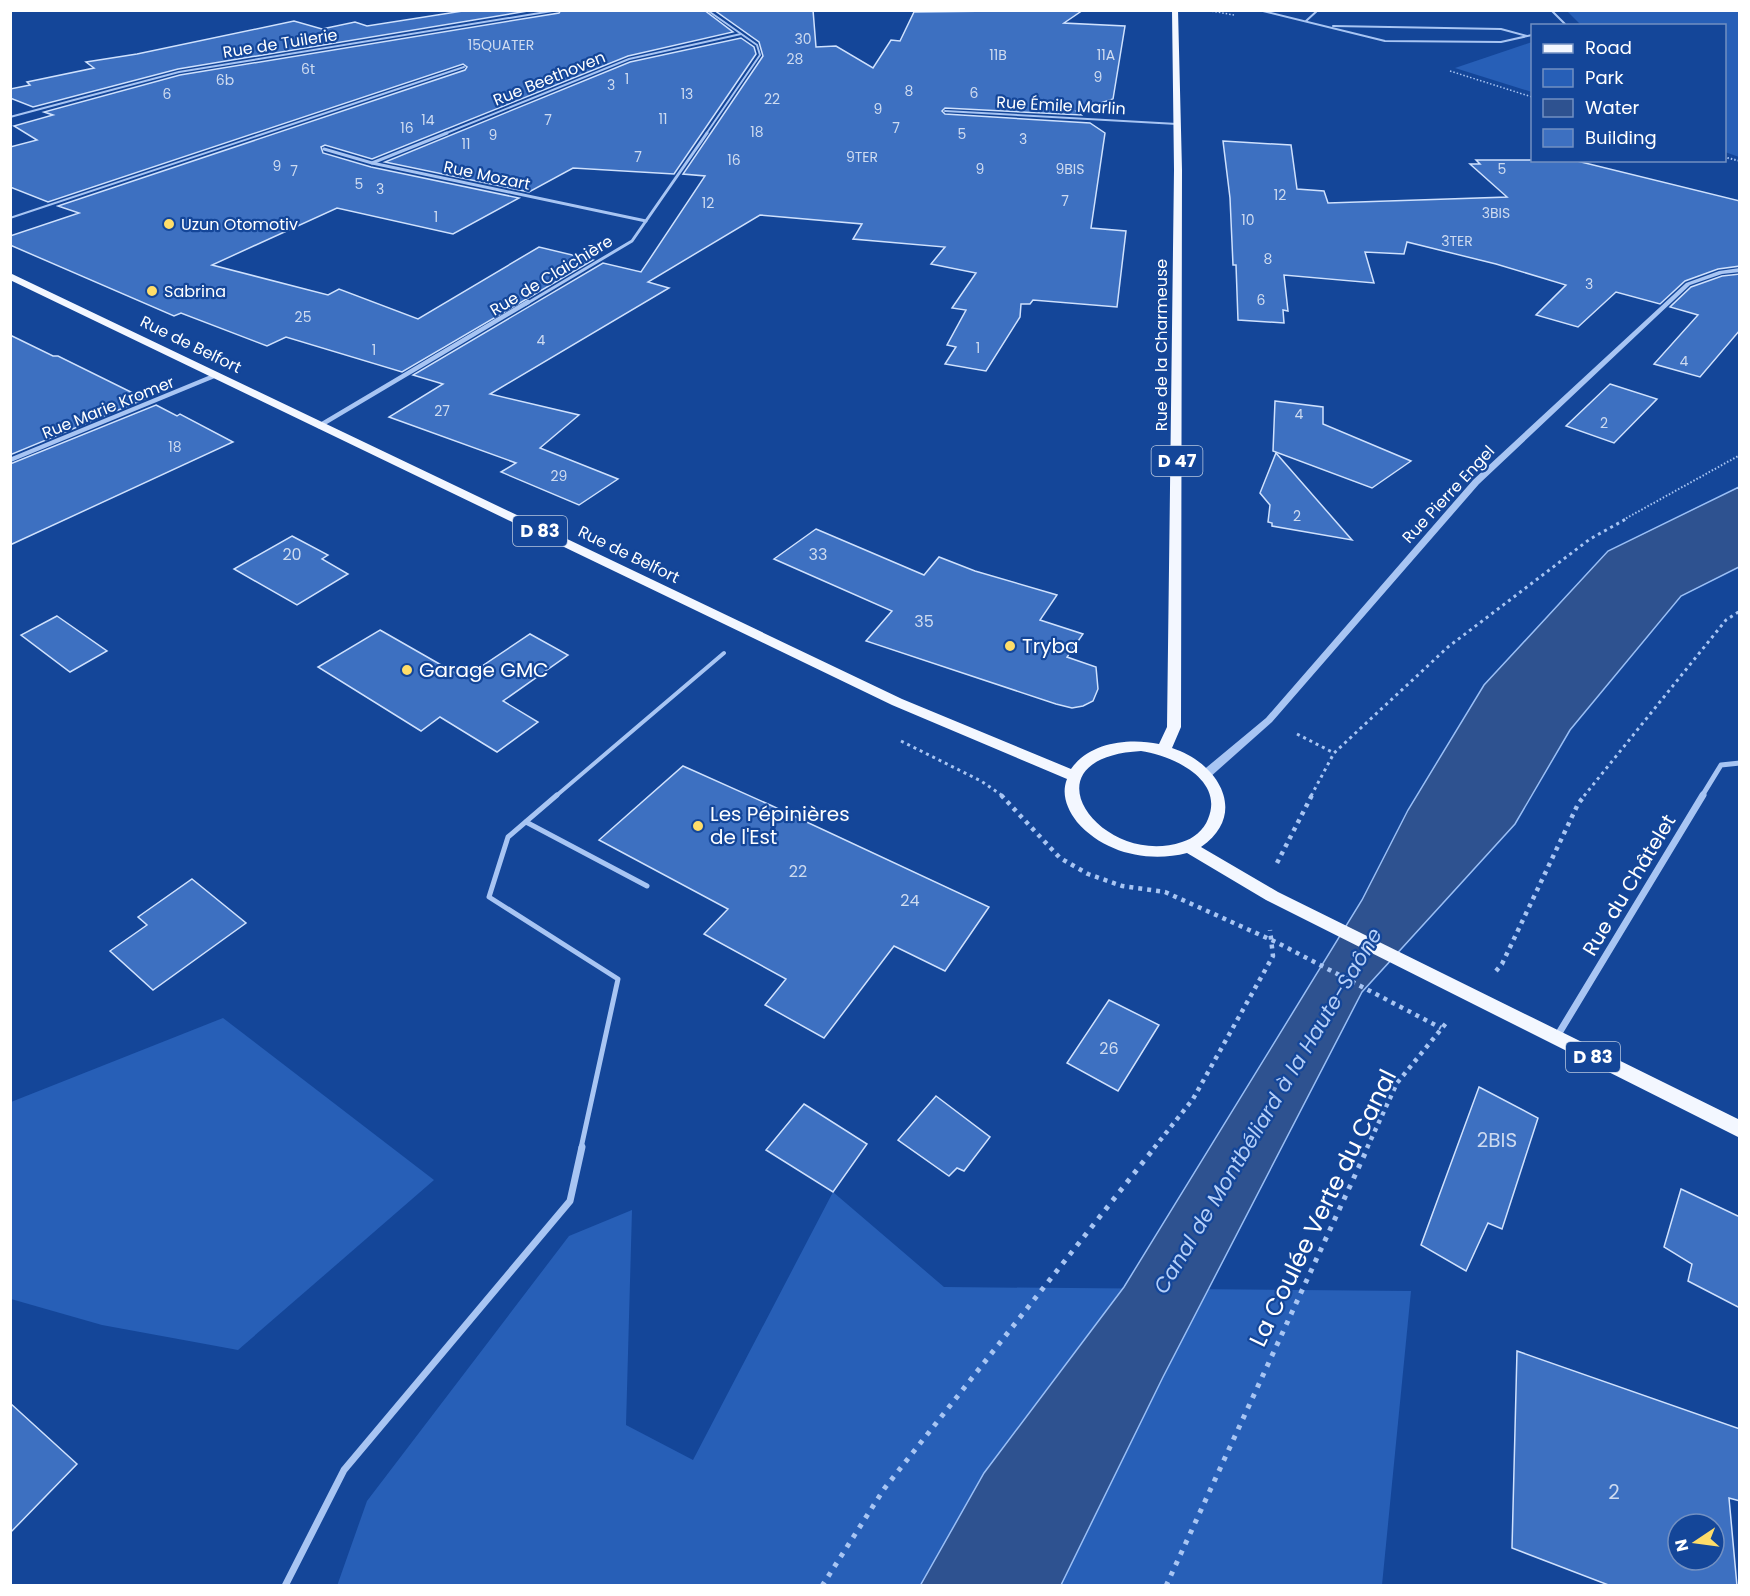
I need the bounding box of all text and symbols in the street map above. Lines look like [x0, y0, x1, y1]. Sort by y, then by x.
street label: Rue de Tuilerie [221, 23, 339, 64]
legend [1531, 24, 1726, 162]
house number: 30 [794, 29, 812, 49]
house number: 15QUATER [468, 35, 534, 55]
text: Road [1585, 35, 1632, 60]
street label: Rue Beethoven [490, 45, 609, 111]
house number: 11B [989, 45, 1007, 65]
house number: 11A [1097, 45, 1115, 65]
house number: 28 [787, 49, 804, 69]
house number: 6t [301, 59, 315, 79]
text: Park [1585, 65, 1624, 90]
house number: 9 [1094, 67, 1102, 87]
house number: 1 [625, 69, 629, 89]
house number: 6b [216, 70, 234, 90]
house number: 3 [607, 75, 615, 95]
house number: 8 [905, 81, 914, 101]
house number: 6 [970, 83, 979, 103]
house number: 6 [163, 84, 172, 104]
house number: 13 [681, 84, 693, 104]
house number: 22 [764, 89, 780, 109]
street label: Rue Émile Marlin [996, 91, 1126, 120]
text: Water [1585, 95, 1639, 120]
house number: 9 [874, 99, 882, 119]
house number: 11 [659, 109, 667, 129]
house number: 14 [421, 110, 435, 130]
house number: 7 [544, 110, 552, 130]
house number: 16 [400, 118, 414, 138]
house number: 7 [892, 118, 900, 138]
house number: 18 [750, 122, 764, 142]
house number: 5 [958, 124, 966, 144]
house number: 9 [489, 125, 497, 145]
text: Building [1585, 125, 1657, 150]
house number: 3 [1019, 129, 1027, 149]
house number: 11 [462, 134, 470, 154]
house number: 7 [634, 147, 642, 167]
house number: 9TER [846, 147, 878, 167]
house number: 16 [727, 150, 741, 170]
street label: Rue Mozart [441, 155, 533, 196]
house number: 9 [273, 156, 281, 176]
house number: 9 [976, 159, 984, 179]
house number: 9BIS [1055, 159, 1085, 179]
house number: 5 [1498, 159, 1506, 179]
house number: 7 [290, 161, 298, 181]
house number: 5 [355, 174, 363, 194]
house number: 3 [376, 179, 384, 199]
house number: 12 [1274, 185, 1286, 205]
house number: 7 [1061, 191, 1069, 211]
house number: 12 [702, 193, 714, 213]
house number: 3BIS [1482, 203, 1510, 223]
house number: 1 [434, 207, 438, 227]
house number: 10 [1241, 210, 1255, 230]
place label: Uzun Otomotiv [181, 213, 298, 236]
marker: Uzun Otomotiv [162, 217, 176, 231]
street label: Rue de Claichière [485, 230, 617, 321]
house number: 3TER [1441, 231, 1473, 251]
house number: 8 [1264, 249, 1273, 269]
street label: Rue de la Charmeuse [1150, 259, 1173, 431]
house number: 3 [1585, 274, 1593, 294]
place label: Sabrina [164, 280, 226, 303]
marker: Sabrina [145, 284, 159, 298]
house number: 6 [1257, 290, 1266, 310]
house number: 25 [295, 307, 311, 327]
street label: Rue de Belfort [136, 310, 245, 379]
house number: 4 [537, 330, 546, 350]
house number: 1 [976, 338, 980, 358]
house number: 1 [372, 340, 376, 360]
house number: 4 [1680, 351, 1689, 371]
street label: Rue Marie Kromer [39, 370, 178, 445]
house number: 27 [434, 401, 450, 421]
house number: 4 [1295, 404, 1304, 424]
house number: 2 [1600, 413, 1608, 433]
house number: 18 [168, 437, 182, 457]
street label: Rue Pierre Engel [1397, 440, 1500, 548]
road number: D 47 [1152, 446, 1202, 476]
house number: 29 [551, 466, 567, 486]
house number: 2 [1293, 506, 1301, 526]
road number: D 83 [513, 516, 567, 546]
street label: Rue de Belfort [574, 520, 683, 589]
house number: 20 [282, 543, 302, 566]
house number: 33 [809, 543, 827, 566]
house number: 35 [914, 610, 934, 633]
place label: Tryba [1022, 632, 1079, 660]
marker: Tryba [1003, 639, 1017, 653]
place label: Garage GMC [419, 656, 549, 684]
marker: Garage GMC [400, 663, 414, 677]
place label: Les Pépinières de l'Est [710, 800, 850, 851]
street label: Rue du Châtelet [1576, 809, 1682, 961]
marker: Les Pépinières de l'Est [691, 819, 705, 833]
house number: 22 [789, 860, 807, 883]
house number: 24 [900, 889, 920, 912]
water label: Canal de Montbéliard à la Haute-Saône [1146, 922, 1389, 1299]
house number: 26 [1099, 1037, 1119, 1060]
road number: D 83 [1566, 1042, 1620, 1072]
street label: La Coulée Verte du Canal [1241, 1064, 1404, 1352]
house number: 2BIS [1477, 1126, 1517, 1154]
house number: 2 [1608, 1478, 1620, 1506]
north arrow [1666, 1512, 1726, 1572]
text: N [1669, 1537, 1694, 1554]

